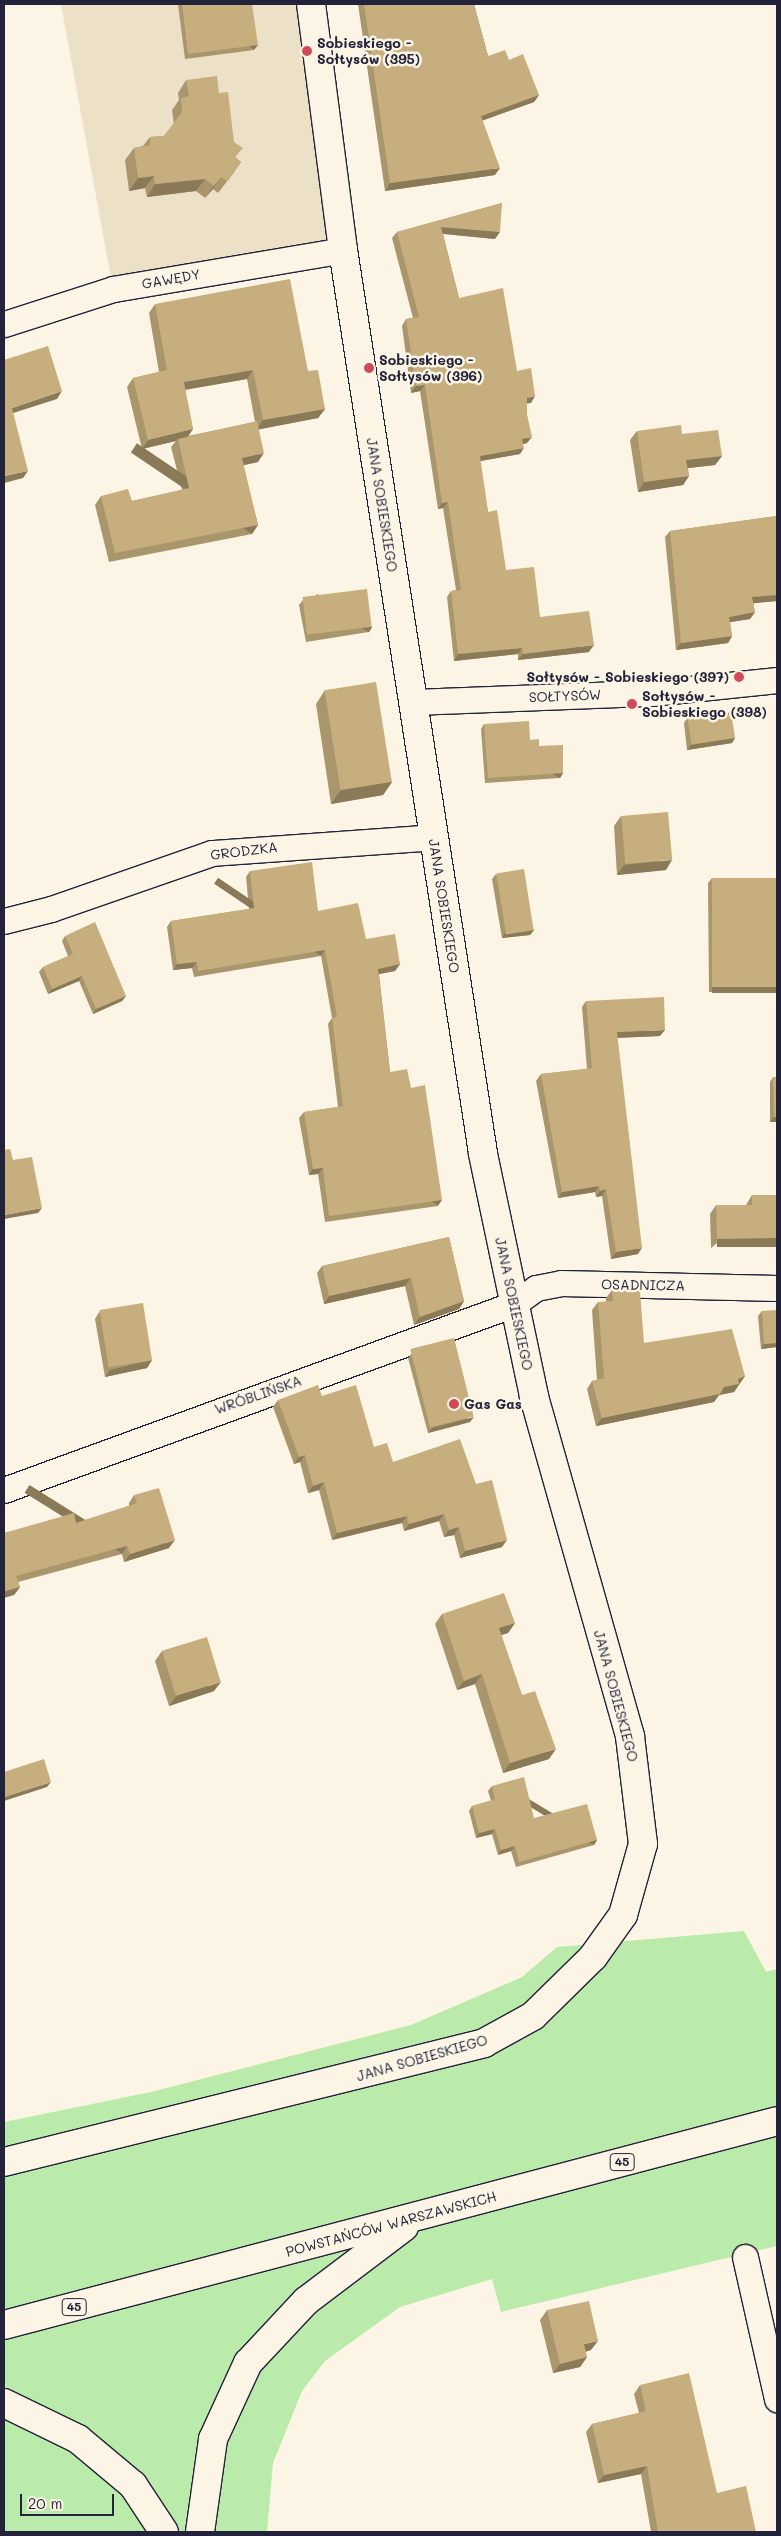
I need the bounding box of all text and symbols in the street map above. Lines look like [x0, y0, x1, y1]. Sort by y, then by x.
place label: Sobieskiego - Sołtysów (395) [317, 35, 420, 68]
marker: Sobieskiego - Sołtysów (395) [301, 45, 313, 57]
street label: GAWĘDY [140, 266, 202, 292]
place label: Sobieskiego - Sołtysów (396) [379, 352, 482, 384]
marker: Sobieskiego - Sołtysów (396) [363, 362, 375, 374]
street label: JANA SOBIESKIEGO [363, 437, 401, 573]
place label: Sołtysów - Sobieskiego (397) [527, 669, 729, 685]
marker: Sołtysów - Sobieskiego (397) [733, 671, 745, 683]
street label: SOŁTYSÓW [528, 686, 602, 706]
place label: Sołtysów - Sobieskiego (398) [642, 688, 767, 720]
marker: Sołtysów - Sobieskiego (398) [626, 698, 638, 710]
street label: JANA SOBIESKIEGO [425, 838, 463, 974]
street label: GRODZKA [209, 839, 279, 863]
street label: JANA SOBIESKIEGO [492, 1236, 536, 1372]
street label: OSADNICZA [601, 1276, 685, 1294]
street label: WRÓBLIŃSKA [212, 1372, 304, 1418]
place label: Gas Gas [464, 1396, 522, 1412]
marker: Gas Gas [448, 1398, 460, 1410]
street label: JANA SOBIESKIEGO [590, 1628, 642, 1764]
street label: JANA SOBIESKIEGO [354, 2031, 490, 2085]
road number: 45 [610, 2152, 634, 2172]
street label: POWSTAŃCÓW WARSZAWSKICH [284, 2188, 498, 2260]
road number: 45 [62, 2298, 86, 2316]
scale bar [22, 2484, 116, 2516]
text: 20 m [28, 2493, 62, 2513]

